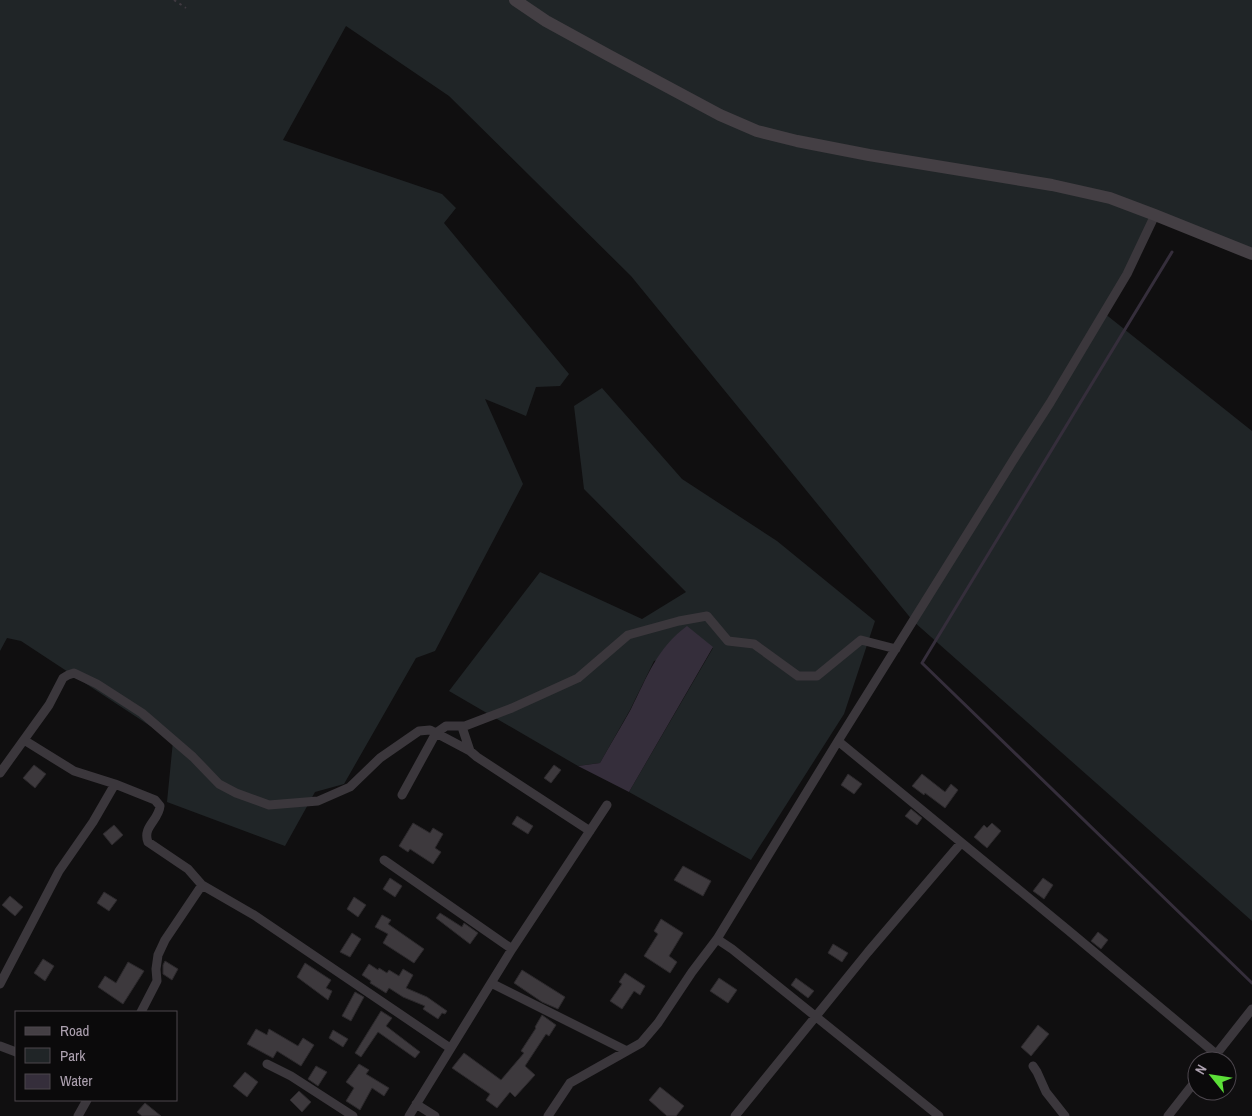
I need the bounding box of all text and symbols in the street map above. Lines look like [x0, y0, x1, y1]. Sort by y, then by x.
legend [15, 1011, 178, 1101]
text: Road [60, 1020, 89, 1041]
text: Park [60, 1045, 86, 1066]
north arrow [1187, 1051, 1237, 1101]
text: N [1191, 1061, 1211, 1078]
text: Water [60, 1070, 92, 1091]

